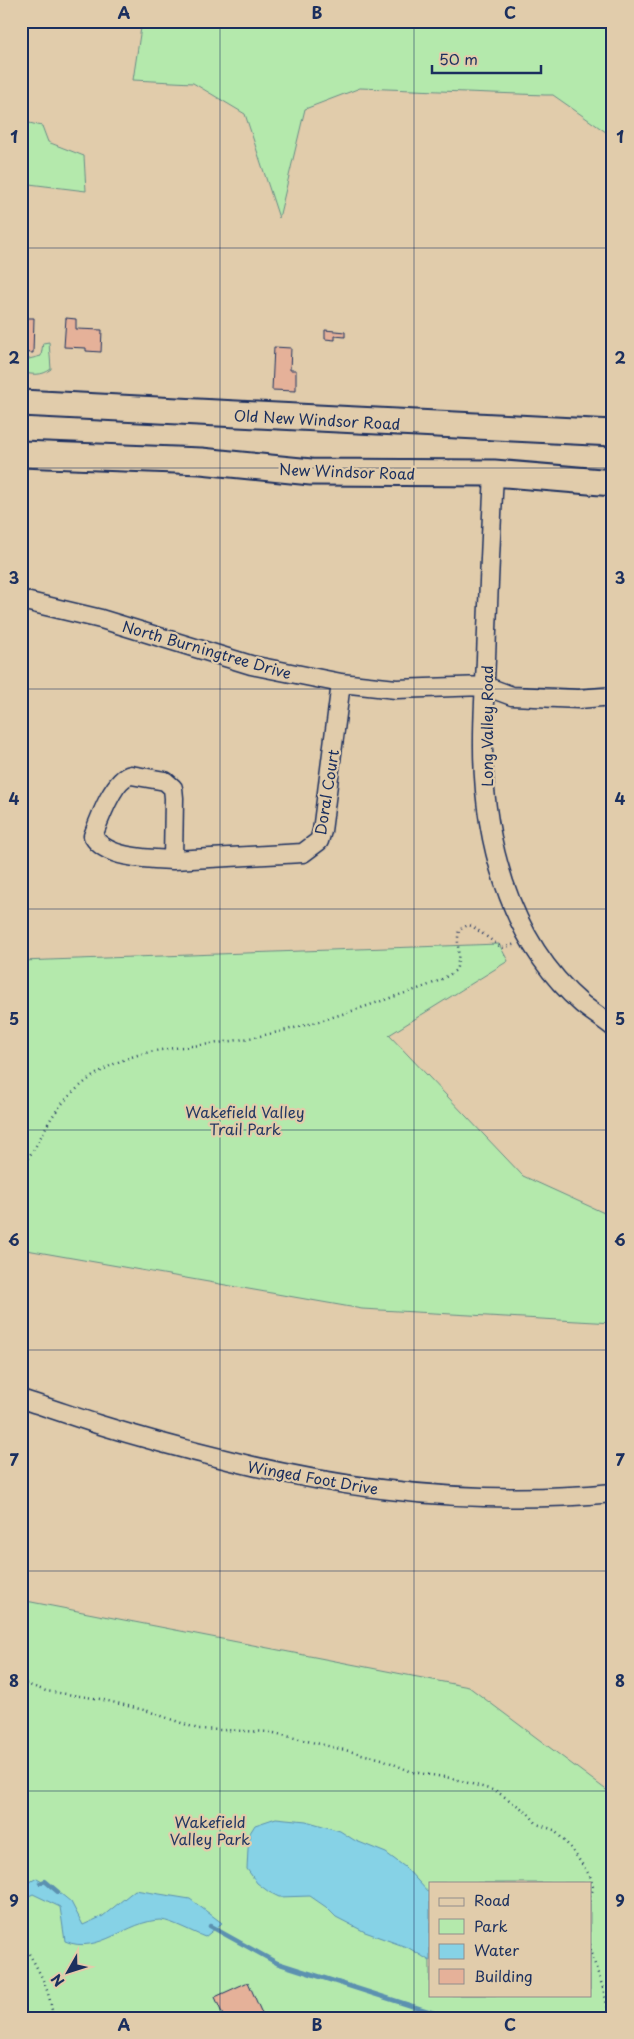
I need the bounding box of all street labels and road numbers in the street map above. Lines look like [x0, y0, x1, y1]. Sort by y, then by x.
street label: Old New Windsor Road [233, 403, 401, 435]
street label: New Windsor Road [278, 457, 416, 485]
street label: North Burningtree Drive [120, 614, 294, 684]
street label: Long Valley Road [475, 665, 498, 787]
street label: Doral Court [308, 748, 344, 836]
street label: Winged Foot Drive [246, 1454, 380, 1500]

